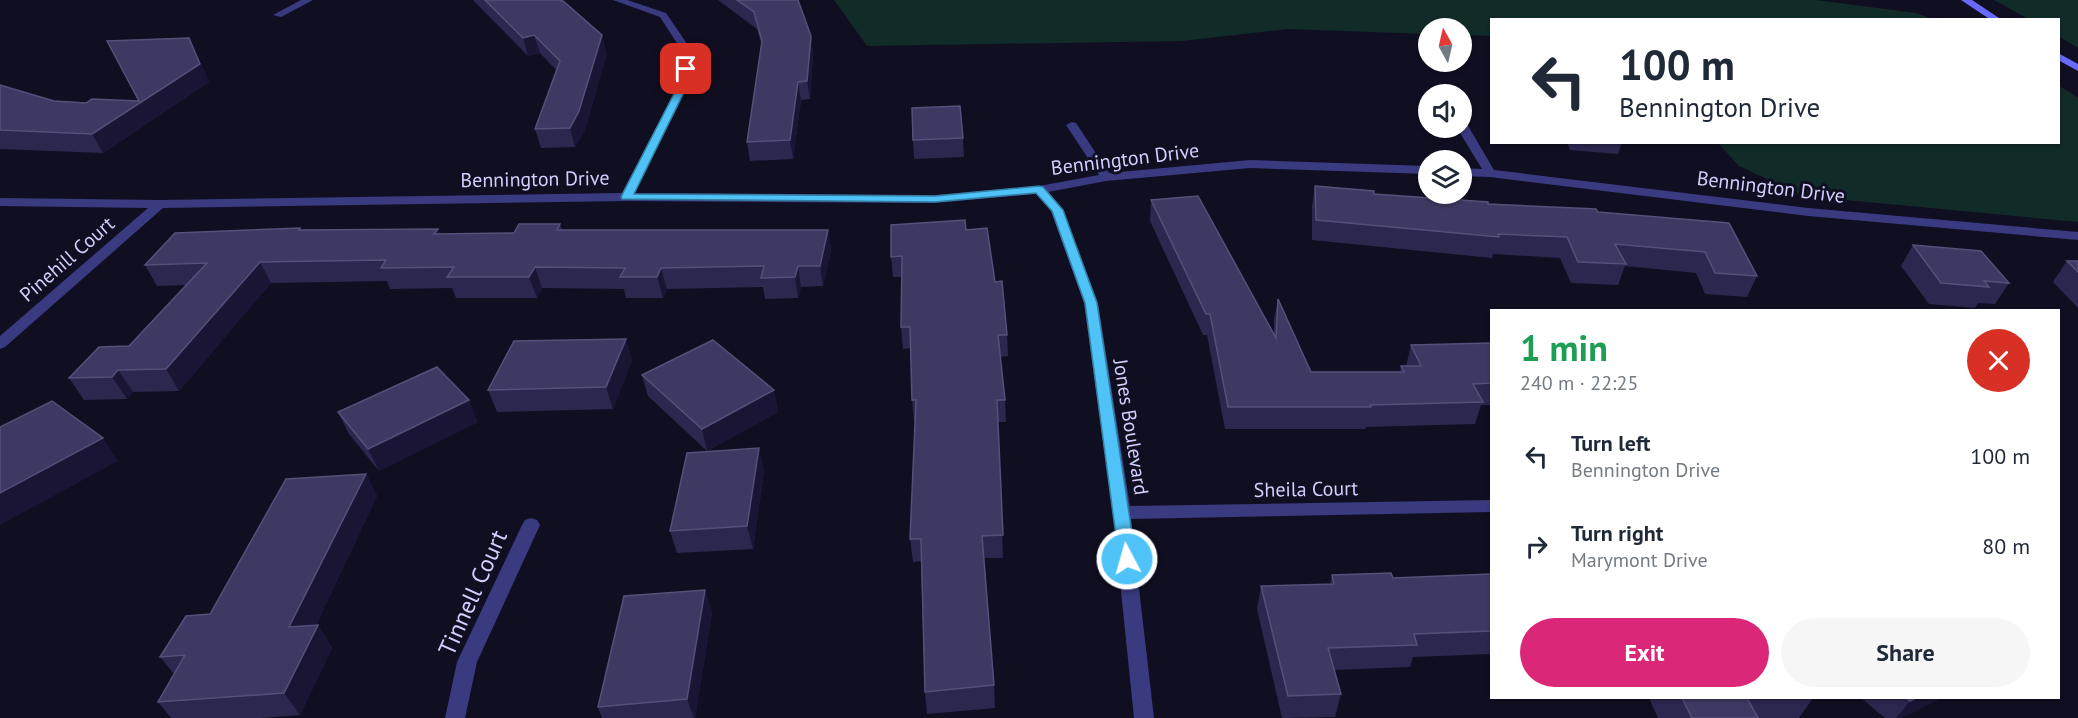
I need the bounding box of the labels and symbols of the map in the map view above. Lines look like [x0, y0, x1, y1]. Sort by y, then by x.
north arrow [1418, 18, 1472, 72]
pin [660, 43, 711, 94]
street label: Bennington Drive [1049, 137, 1201, 181]
street label: Bennington Drive [460, 165, 610, 193]
street label: Bennington Drive [1695, 165, 1847, 209]
street label: Pinehill Court [14, 211, 120, 307]
street label: Jones Boulevard [1107, 356, 1155, 497]
street label: Sheila Court [1253, 475, 1359, 503]
street label: Tinnell Court [431, 525, 514, 660]
position arrow [1095, 527, 1159, 591]

